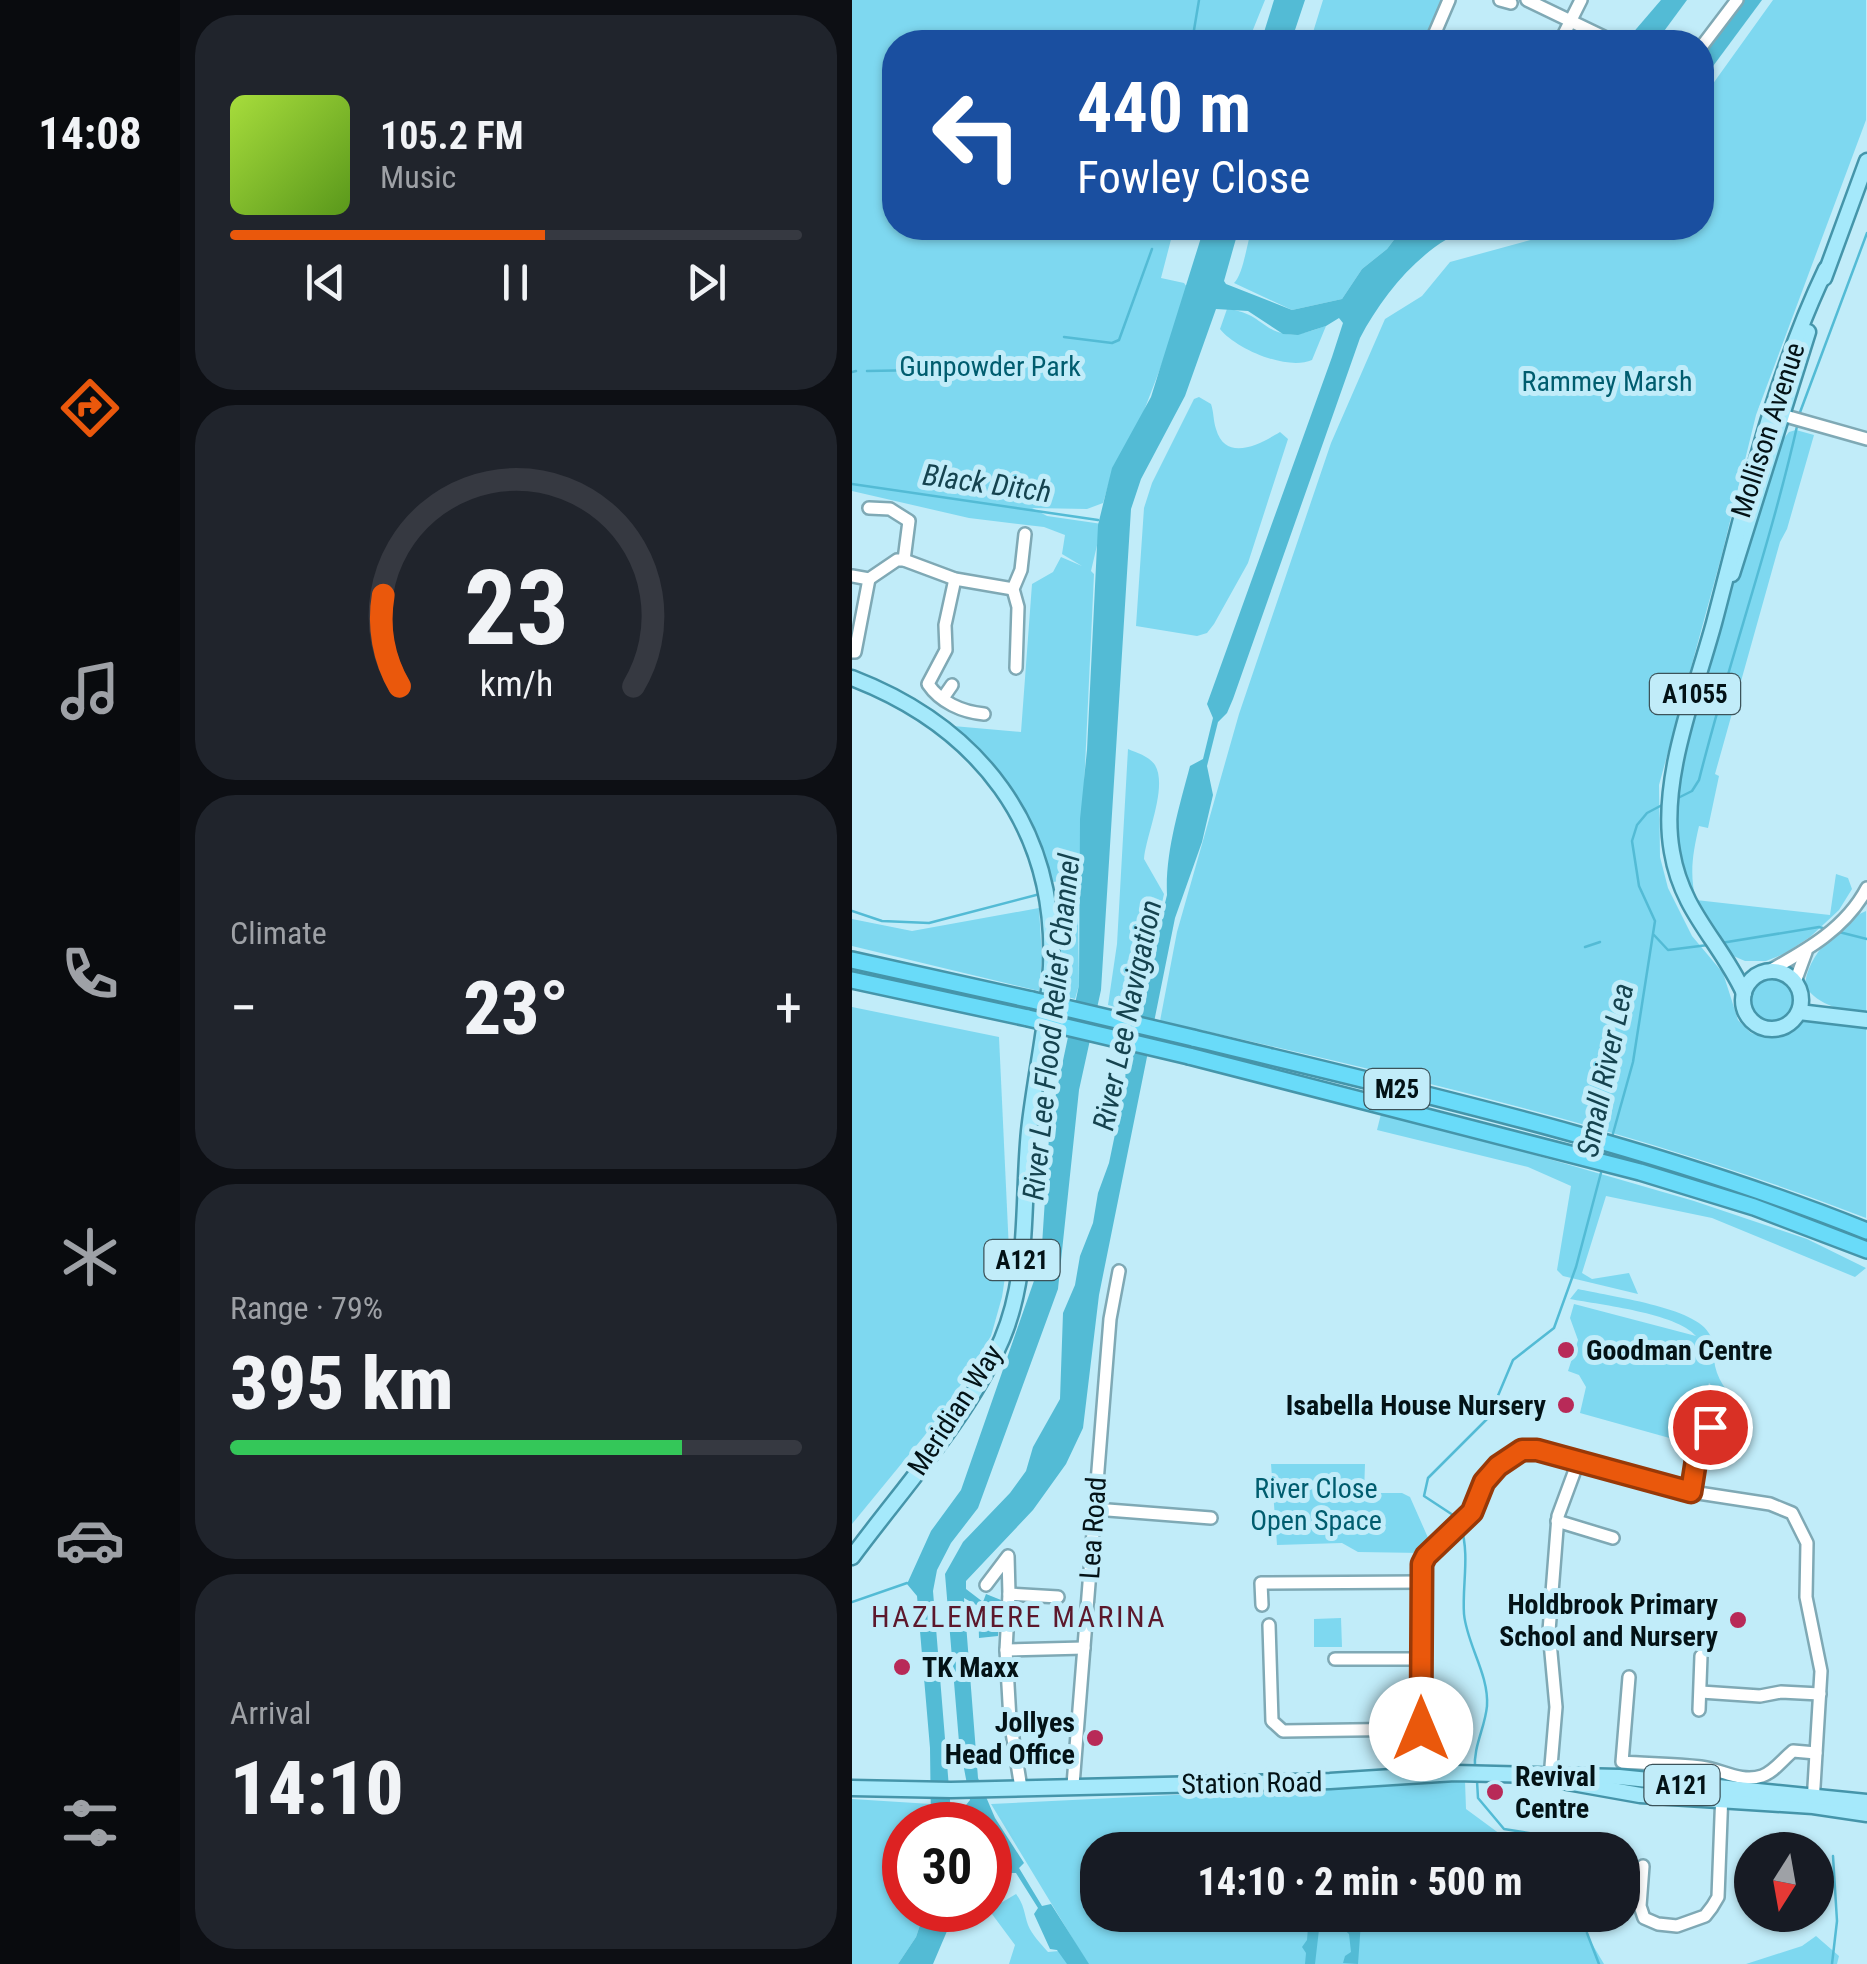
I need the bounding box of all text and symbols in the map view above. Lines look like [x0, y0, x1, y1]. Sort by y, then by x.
text: 440 m [1077, 67, 1251, 149]
icon: left [912, 70, 1042, 200]
text: 14:08 [38, 107, 142, 160]
text: 105.2 FM [380, 114, 524, 158]
text: Fowley Close [1077, 151, 1310, 204]
text: Music [380, 158, 456, 196]
icon: previous [298, 255, 353, 310]
icon: pause [488, 255, 543, 310]
icon: next [679, 255, 734, 310]
street label: Mollison Avenue [1724, 338, 1812, 522]
park label: Gunpowder Park [899, 350, 1081, 383]
park label: Rammey Marsh [1522, 365, 1692, 398]
icon: directions [55, 373, 125, 443]
water label: Black Ditch [921, 457, 1053, 509]
text: 23 [463, 548, 569, 669]
icon: music [55, 656, 125, 726]
text: km/h [479, 663, 553, 705]
road number: A1055 [1650, 674, 1740, 714]
water label: River Lee Flood Relief Channel [1015, 852, 1087, 1202]
water label: River Lee Navigation [1085, 897, 1169, 1133]
text: Climate [230, 914, 327, 952]
icon: phone [55, 939, 125, 1009]
text: 23° [463, 964, 569, 1052]
text: − [230, 976, 258, 1040]
text: + [775, 976, 802, 1040]
water label: Small River Lea [1570, 980, 1640, 1160]
road number: M25 [1364, 1069, 1430, 1109]
icon: climate [55, 1222, 125, 1292]
road number: A121 [984, 1240, 1060, 1280]
text: Range · 79% [230, 1289, 383, 1327]
place label: Goodman Centre [1586, 1334, 1772, 1367]
street label: Meridian Way [901, 1338, 1010, 1481]
text: 395 km [230, 1339, 453, 1427]
marker: Goodman Centre [1555, 1339, 1577, 1361]
pin [1668, 1385, 1753, 1470]
place label: Isabella House Nursery [1286, 1389, 1547, 1422]
marker: Isabella House Nursery [1555, 1394, 1577, 1416]
icon: arrive [1683, 1400, 1738, 1455]
park label: River Close Open Space [1250, 1472, 1382, 1537]
street label: Lea Road [1073, 1476, 1113, 1580]
icon: car [55, 1505, 125, 1575]
place label: Holdbrook Primary School and Nursery [1499, 1588, 1719, 1653]
district label: HAZLEMERE MARINA [871, 1599, 1167, 1634]
marker: Holdbrook Primary School and Nursery [1727, 1609, 1749, 1631]
place label: TK Maxx [922, 1651, 1019, 1684]
marker: TK Maxx [891, 1656, 913, 1678]
position arrow [1369, 1677, 1473, 1781]
text: Arrival [230, 1694, 311, 1732]
place label: Jollyes Head Office [945, 1706, 1075, 1771]
marker: Jollyes Head Office [1084, 1727, 1106, 1749]
text: 14:10 [230, 1744, 404, 1832]
place label: Revival Centre [1515, 1760, 1596, 1825]
street label: Station Road [1181, 1765, 1323, 1801]
road number: A121 [1644, 1765, 1720, 1805]
marker: Revival Centre [1484, 1781, 1506, 1803]
icon: filters [55, 1788, 125, 1858]
speed limit sign: 30 [882, 1802, 1012, 1932]
north arrow [1734, 1832, 1834, 1932]
map controls [1734, 1832, 1834, 1932]
text: 14:10 · 2 min · 500 m [1198, 1860, 1522, 1904]

